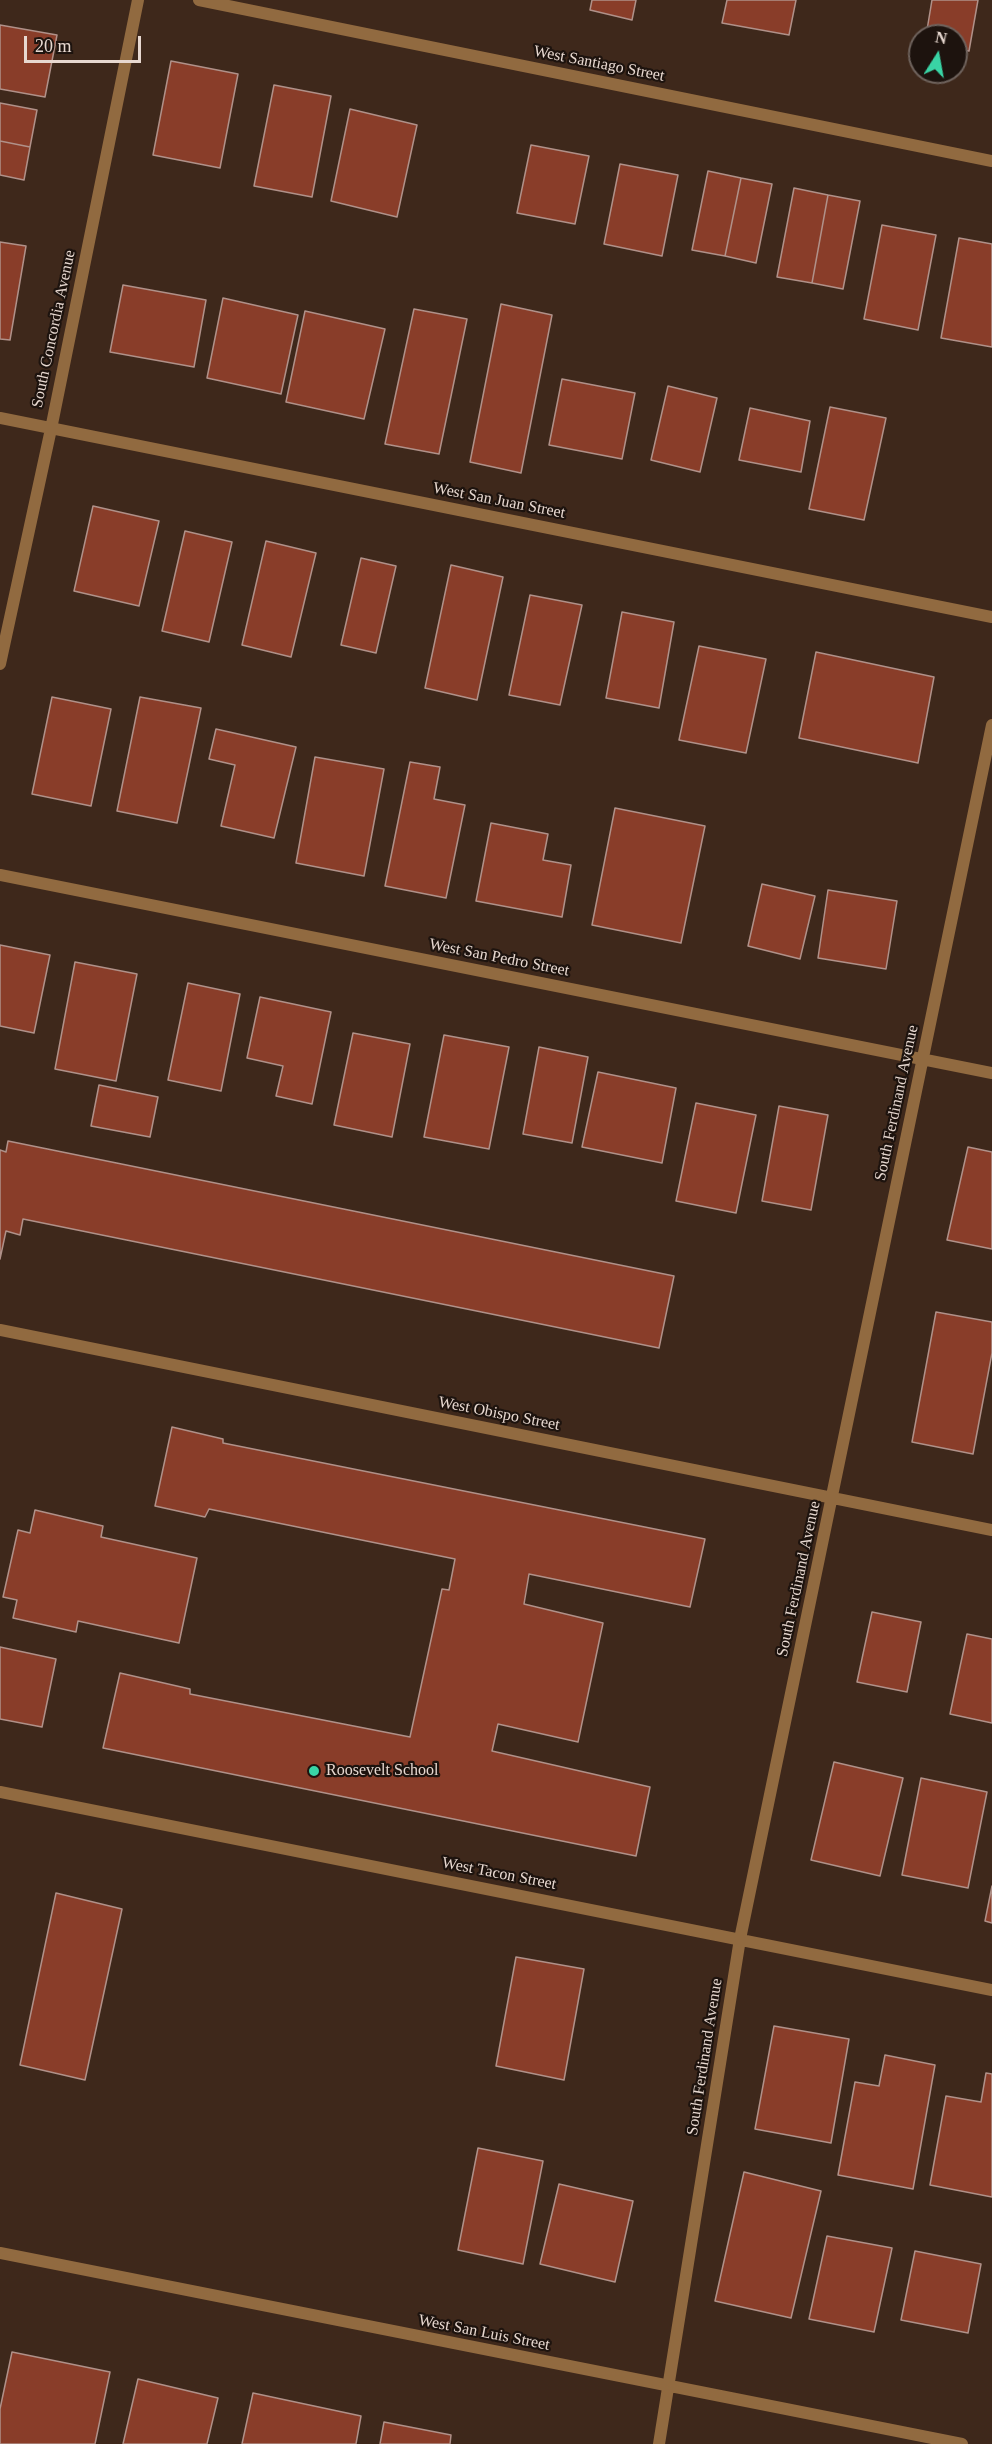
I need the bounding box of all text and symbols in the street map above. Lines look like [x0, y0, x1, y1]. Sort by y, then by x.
scale bar [27, 24, 144, 62]
north arrow [908, 24, 968, 84]
text: N [934, 28, 948, 47]
text: 20 m [35, 36, 72, 56]
street label: West Santiago Street [532, 42, 666, 86]
street label: South Concordia Avenue [28, 248, 80, 410]
street label: West San Juan Street [431, 479, 567, 523]
street label: West San Pedro Street [427, 935, 571, 981]
street label: South Ferdinand Avenue [871, 1023, 923, 1183]
street label: West Obispo Street [437, 1393, 561, 1435]
street label: South Ferdinand Avenue [773, 1499, 825, 1659]
place label: Roosevelt School [326, 1761, 438, 1781]
marker: Roosevelt School [307, 1764, 321, 1778]
street label: West Tacon Street [440, 1854, 558, 1894]
street label: South Ferdinand Avenue [683, 1977, 727, 2137]
street label: West San Luis Street [417, 2311, 551, 2355]

